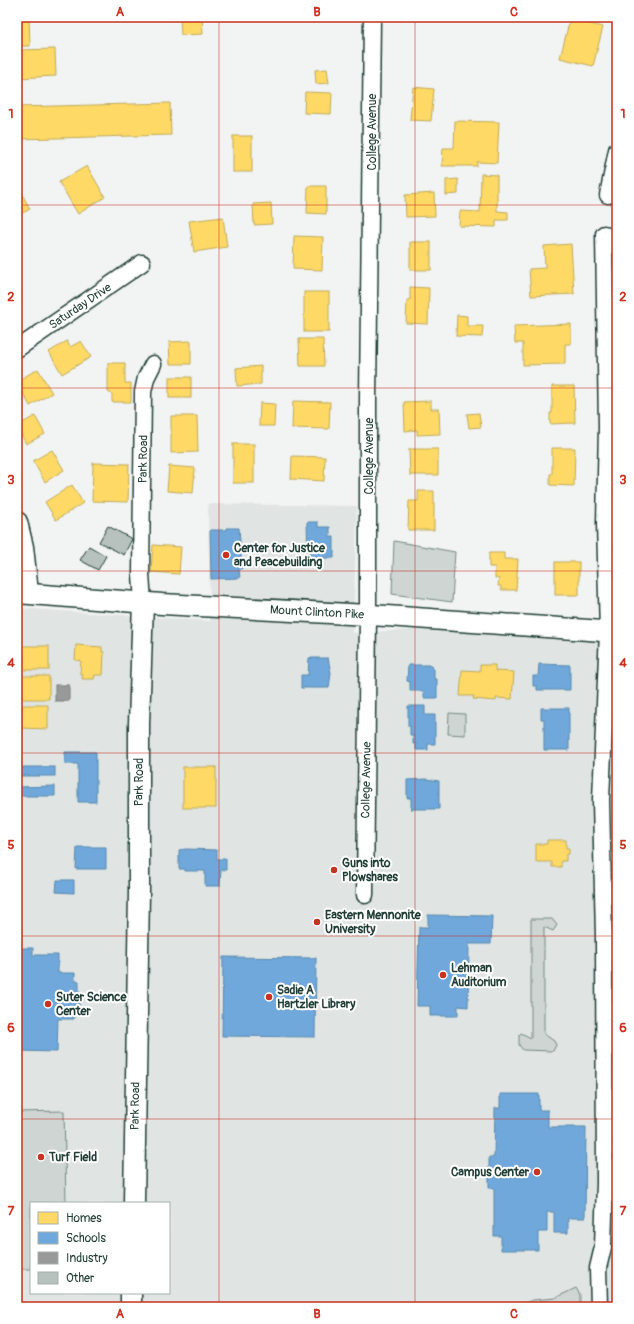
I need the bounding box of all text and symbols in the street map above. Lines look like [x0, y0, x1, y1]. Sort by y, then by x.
text: A [116, 4, 125, 20]
text: B [313, 4, 321, 20]
text: C [510, 4, 518, 20]
street label: College Avenue [365, 93, 380, 170]
text: 1 [8, 106, 14, 122]
text: 1 [620, 106, 626, 122]
street label: Saturday Drive [46, 280, 114, 333]
text: 2 [7, 289, 15, 305]
text: 2 [619, 289, 627, 305]
street label: College Avenue [362, 417, 377, 494]
street label: Park Road [136, 435, 151, 483]
text: 3 [7, 472, 15, 488]
text: 3 [619, 472, 627, 488]
place label: Center for Justice and Peacebuilding [234, 541, 326, 570]
marker: Center for Justice and Peacebuilding [221, 550, 231, 560]
street label: Mount Clinton Pike [269, 603, 365, 622]
text: 4 [7, 655, 15, 671]
text: 4 [619, 655, 627, 671]
street label: College Avenue [358, 741, 375, 819]
street label: Park Road [132, 758, 147, 806]
text: 5 [7, 837, 15, 853]
text: 5 [619, 837, 627, 853]
place label: Guns into Plowshares [342, 856, 398, 885]
marker: Guns into Plowshares [329, 865, 339, 875]
place label: Eastern Mennonite University [325, 908, 422, 937]
marker: Eastern Mennonite University [312, 917, 322, 927]
place label: Lehman Auditorium [451, 961, 507, 990]
marker: Lehman Auditorium [438, 970, 448, 980]
place label: Sadie A Hartzler Library [277, 983, 356, 1012]
place label: Suter Science Center [56, 990, 127, 1019]
marker: Sadie A Hartzler Library [264, 992, 274, 1002]
marker: Suter Science Center [43, 999, 53, 1009]
text: 6 [7, 1020, 15, 1036]
text: 6 [619, 1020, 627, 1036]
street label: Park Road [128, 1082, 143, 1130]
place label: Turf Field [48, 1150, 97, 1165]
marker: Turf Field [36, 1152, 46, 1162]
place label: Campus Center [451, 1165, 530, 1180]
marker: Campus Center [532, 1167, 542, 1177]
legend [30, 1202, 170, 1294]
text: 7 [8, 1203, 15, 1219]
text: 7 [620, 1203, 627, 1219]
text: Homes [66, 1211, 102, 1226]
text: Schools [66, 1231, 106, 1246]
text: Industry [66, 1251, 108, 1266]
text: Other [66, 1271, 95, 1286]
text: A [116, 1306, 125, 1322]
text: B [313, 1306, 321, 1322]
text: C [510, 1306, 518, 1322]

